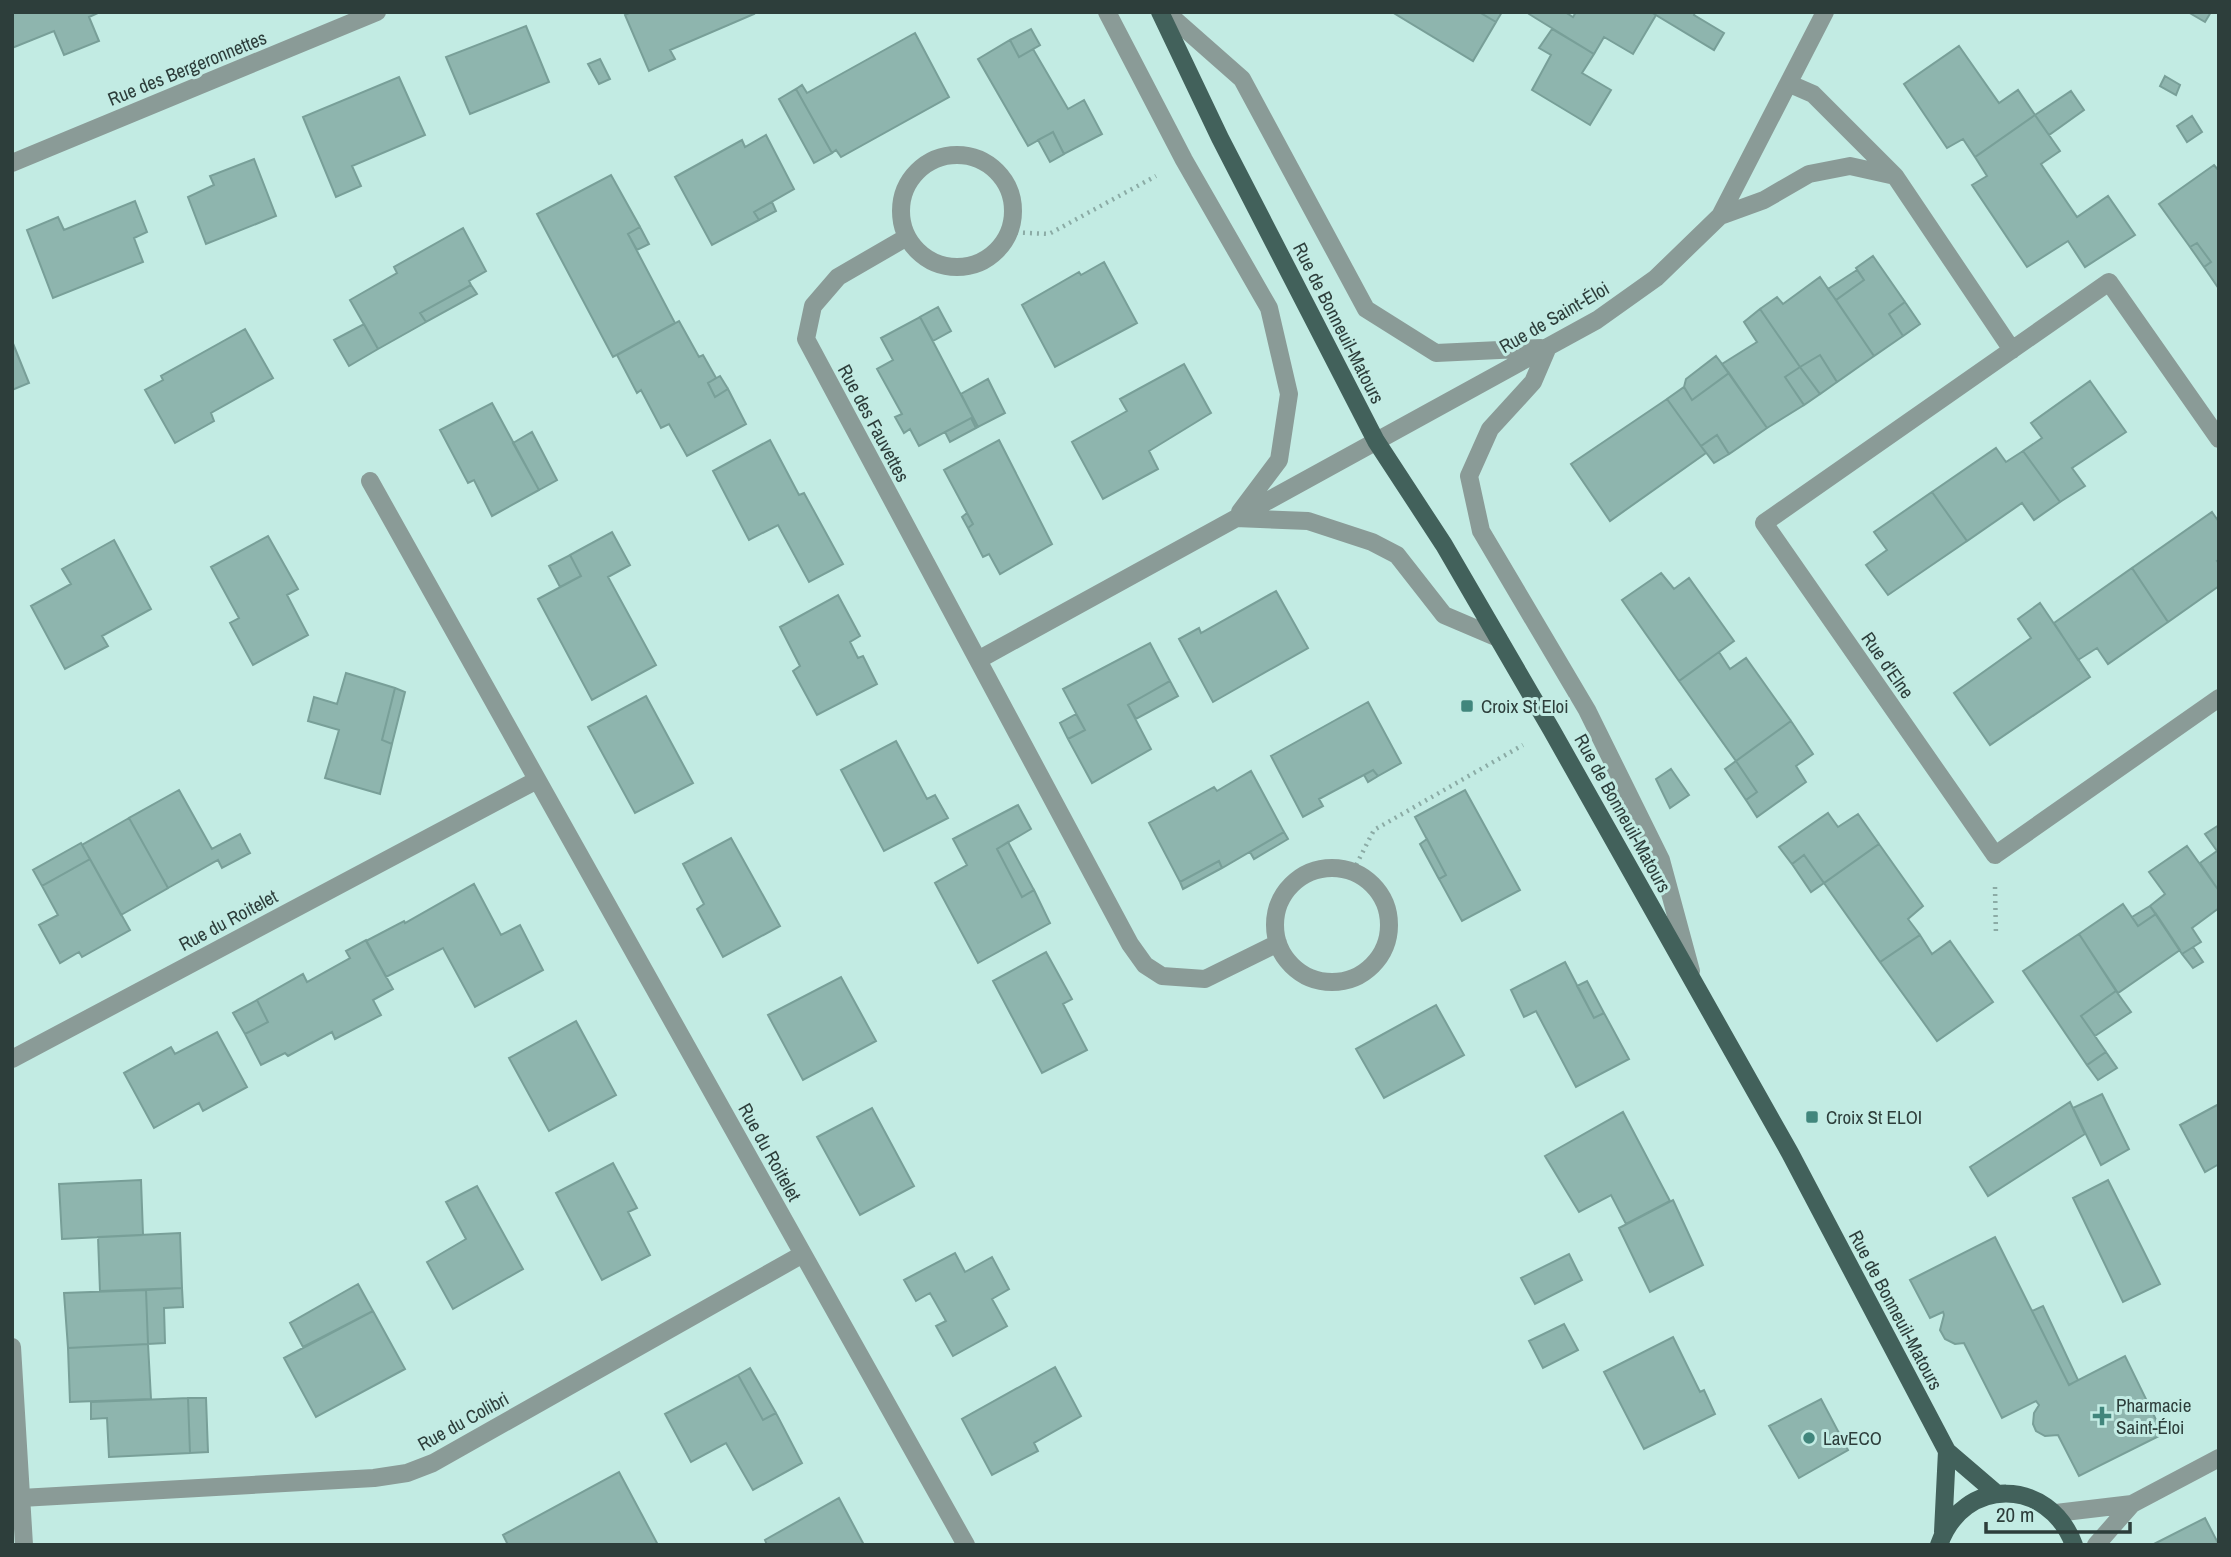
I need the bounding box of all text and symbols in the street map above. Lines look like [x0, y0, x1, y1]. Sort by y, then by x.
street label: Rue des Bergeronnettes [104, 24, 270, 112]
street label: Rue de Bonneuil-Matours [1287, 238, 1391, 408]
street label: Rue de Saint-Éloi [1494, 275, 1614, 359]
street label: Rue des Fauvettes [832, 359, 916, 487]
street label: Rue d'Elne [1856, 627, 1920, 703]
place label: Croix St Eloi [1481, 693, 1568, 719]
marker: Croix St Eloi [1459, 698, 1475, 714]
street label: Rue de Bonneuil-Matours [1569, 729, 1678, 897]
street label: Rue du Roitelet [174, 883, 282, 957]
street label: Rue du Roitelet [732, 1098, 808, 1206]
place label: Croix St ELOI [1826, 1104, 1922, 1130]
marker: Croix St ELOI [1804, 1109, 1820, 1125]
street label: Rue de Bonneuil-Matours [1843, 1226, 1949, 1395]
street label: Rue du Colibri [413, 1385, 513, 1457]
place label: Pharmacie Saint-Éloi [2116, 1392, 2191, 1440]
marker: Pharmacie Saint-Éloi [2094, 1408, 2110, 1424]
place label: LavECO [1823, 1425, 1882, 1451]
marker: LavECO [1801, 1430, 1817, 1446]
scale bar [1986, 1490, 2130, 1534]
text: 20 m [1996, 1500, 2034, 1529]

